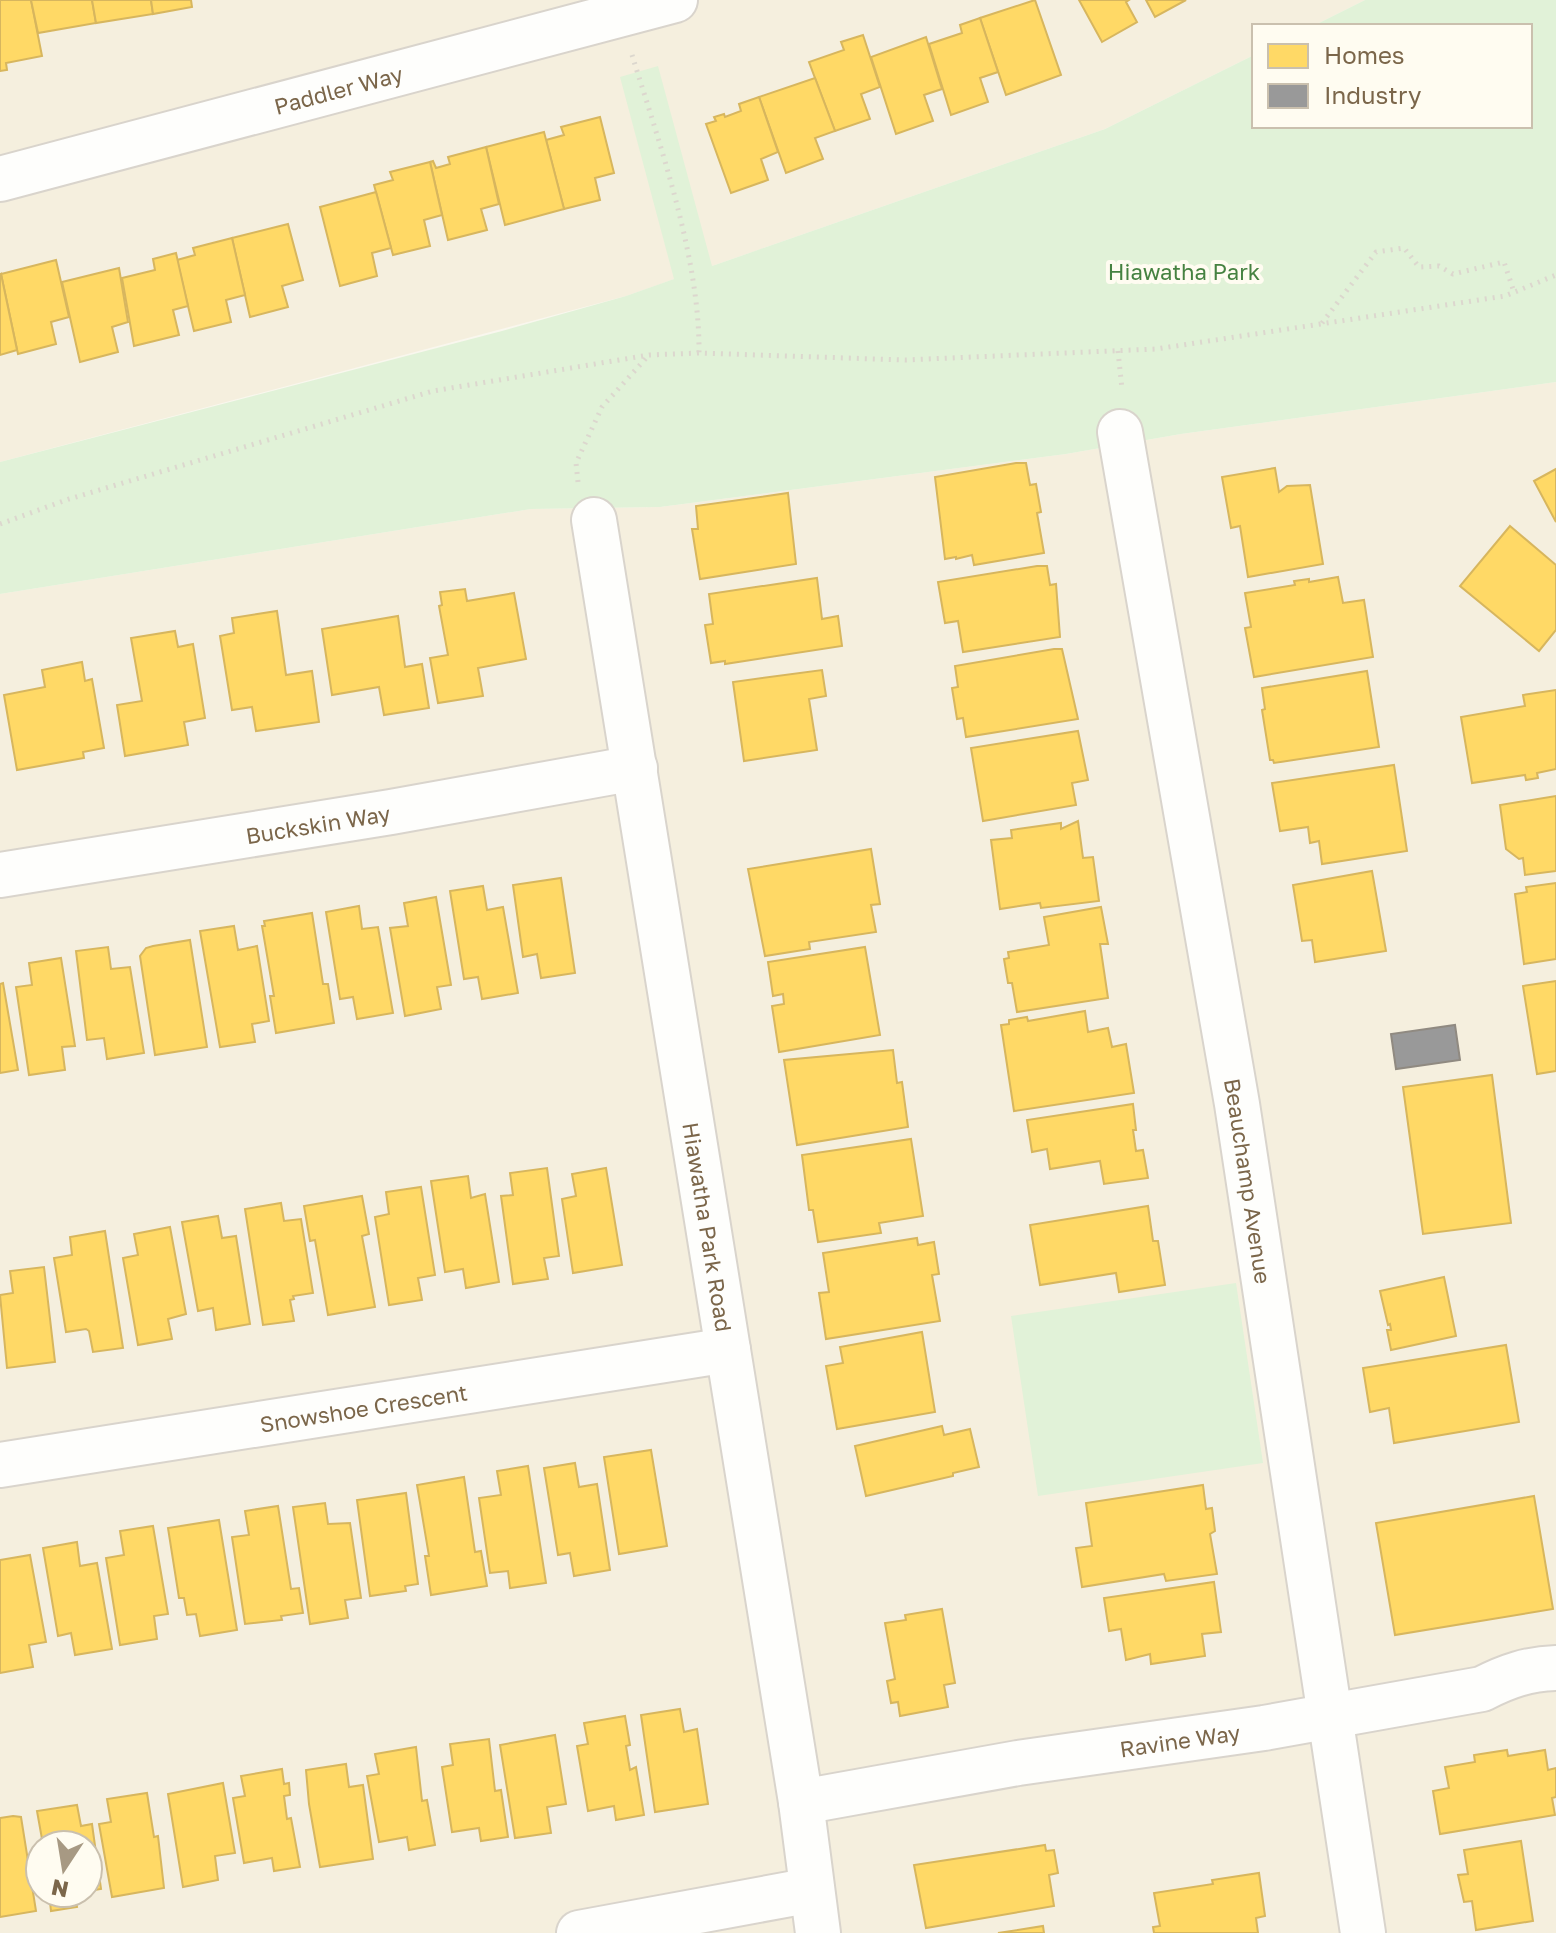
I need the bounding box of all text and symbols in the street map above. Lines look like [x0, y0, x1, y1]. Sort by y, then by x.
legend [1252, 24, 1532, 128]
text: Homes [1324, 40, 1405, 69]
street label: Paddler Way [271, 59, 406, 119]
text: Industry [1324, 80, 1421, 109]
park label: Hiawatha Park [1108, 258, 1260, 285]
street label: Buckskin Way [244, 799, 392, 849]
street label: Beauchamp Avenue [1219, 1076, 1278, 1286]
street label: Hiawatha Park Road [678, 1120, 738, 1334]
street label: Snowshoe Crescent [258, 1378, 469, 1437]
street label: Ravine Way [1118, 1718, 1242, 1762]
north arrow [24, 1829, 104, 1909]
text: N [49, 1874, 71, 1904]

